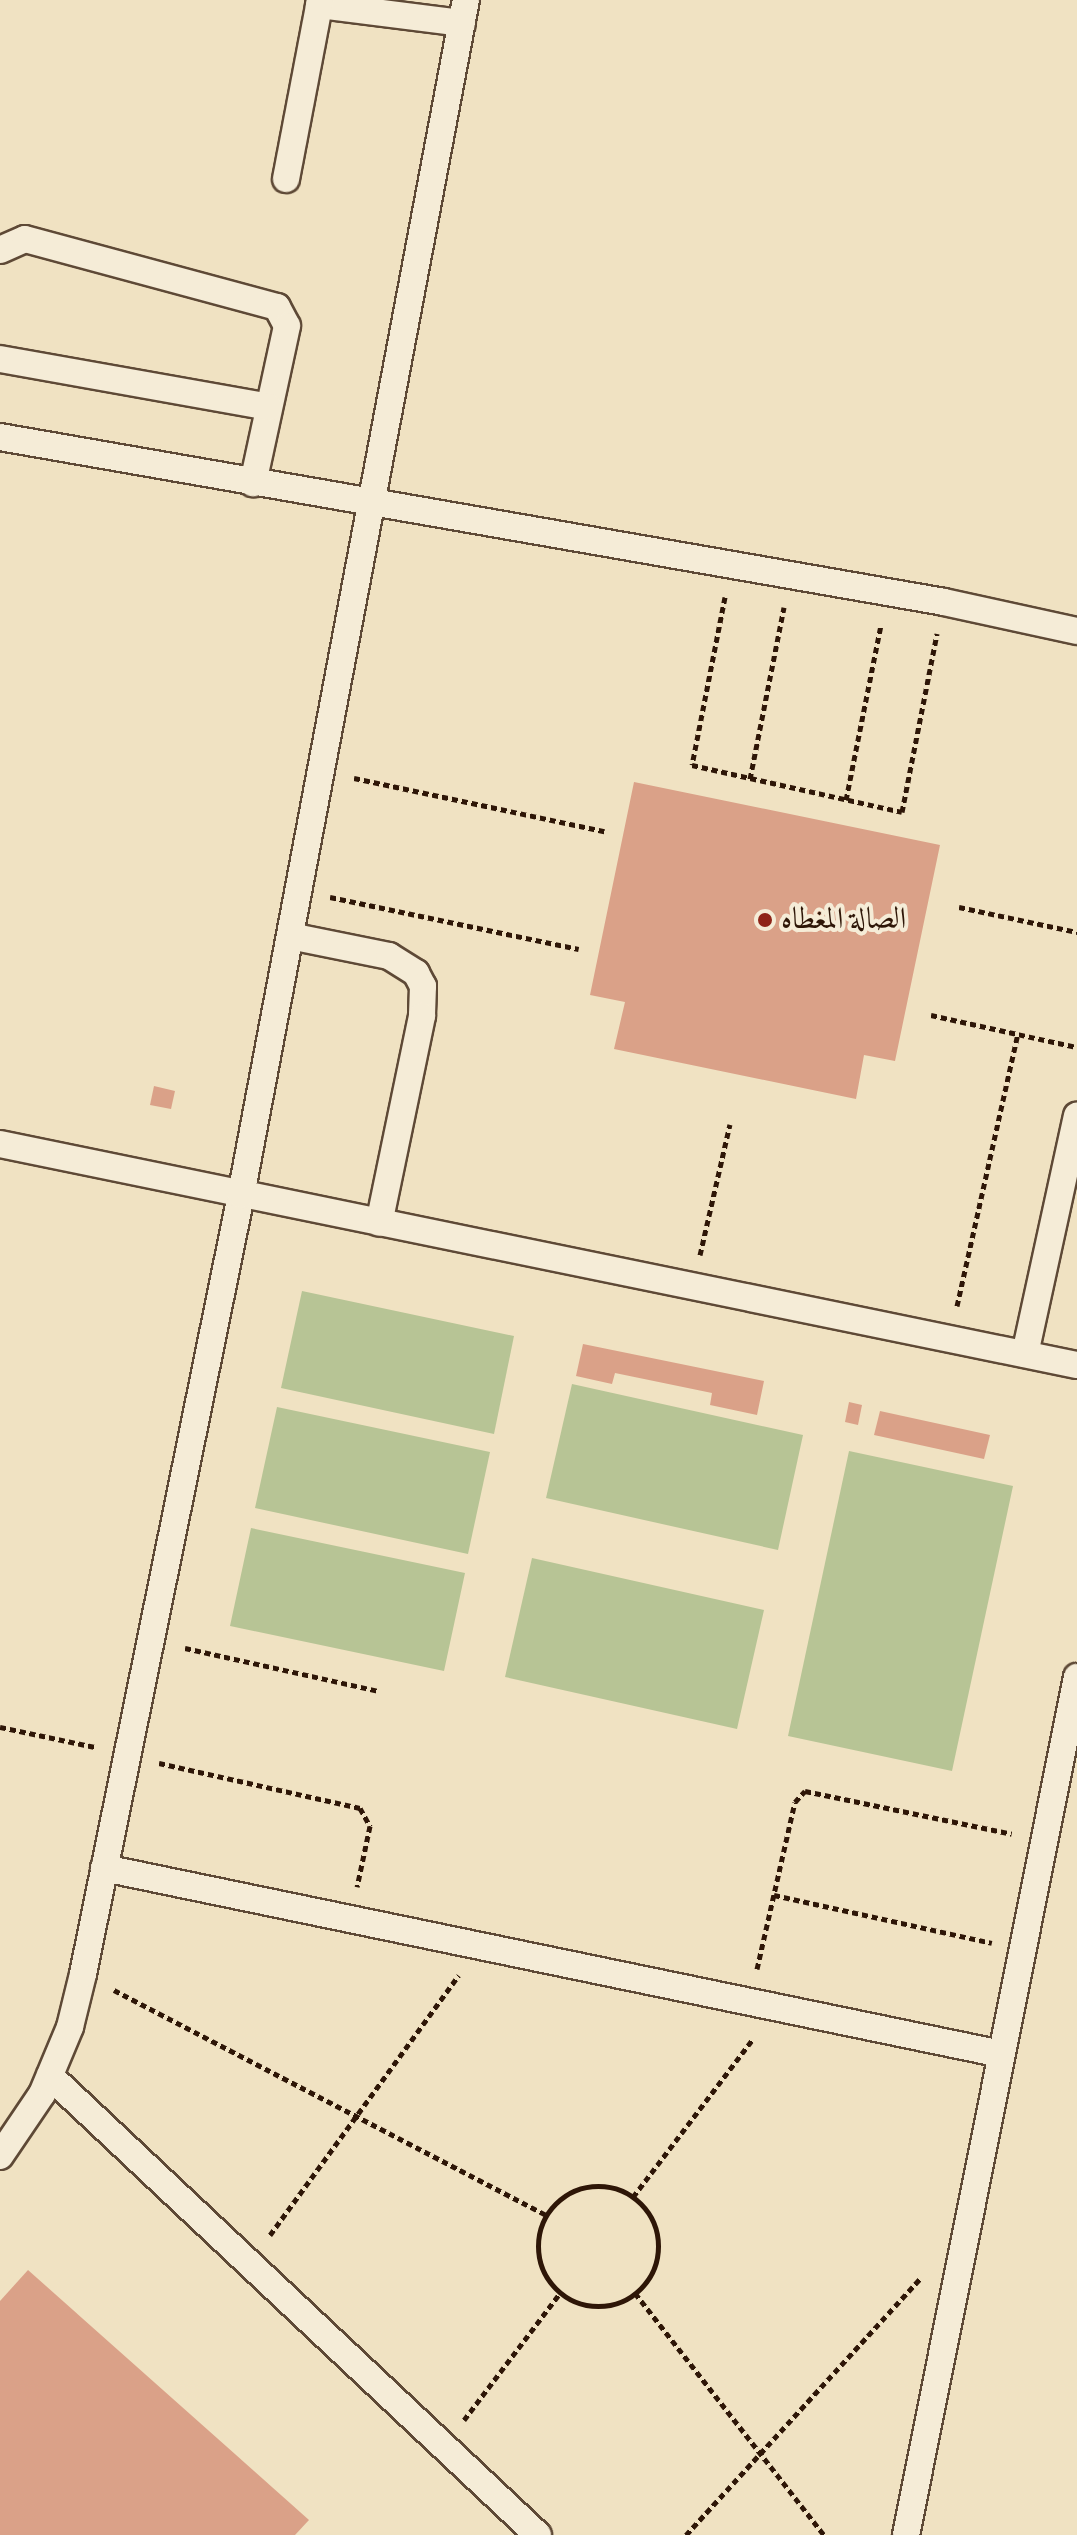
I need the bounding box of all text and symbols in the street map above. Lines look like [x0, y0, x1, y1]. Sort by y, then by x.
place label: الصالة المغطاه [781, 902, 906, 938]
marker: الصالة المغطاه [756, 911, 774, 929]

